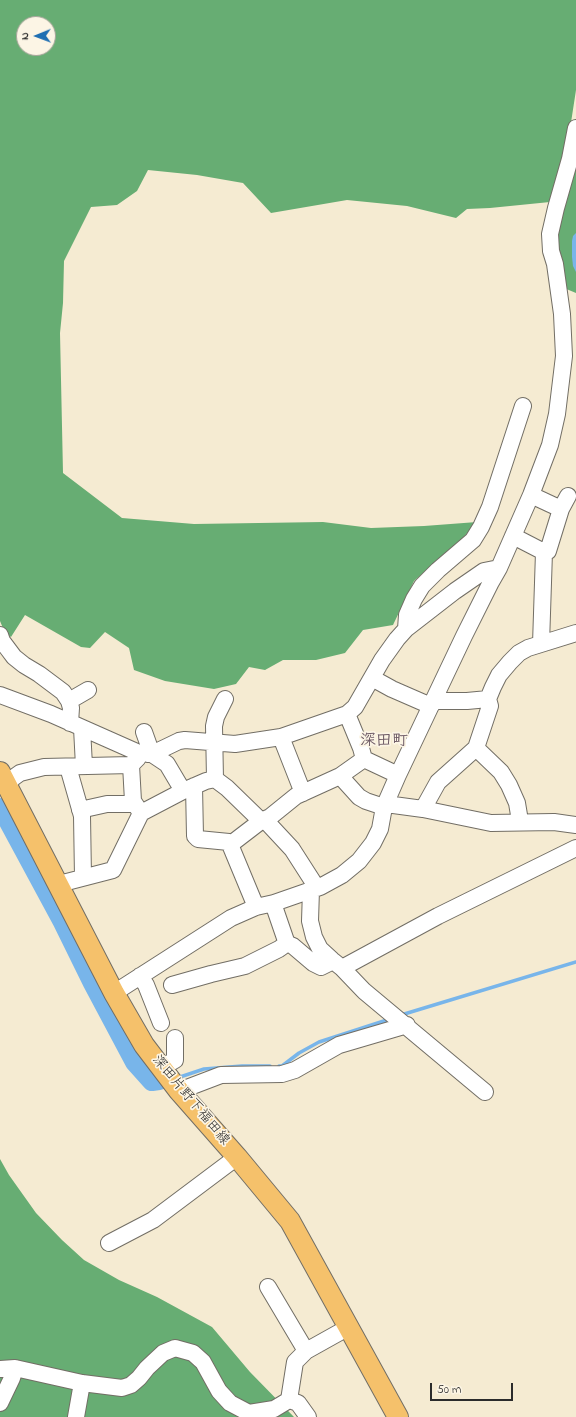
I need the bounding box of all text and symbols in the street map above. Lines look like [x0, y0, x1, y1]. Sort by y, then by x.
north arrow [16, 16, 56, 56]
text: N [17, 32, 33, 40]
district label: 深田町 [360, 732, 408, 752]
street label: 深田片野下福田線 [148, 1053, 232, 1149]
scale bar [432, 1375, 515, 1401]
text: 50 m [437, 1381, 461, 1399]

